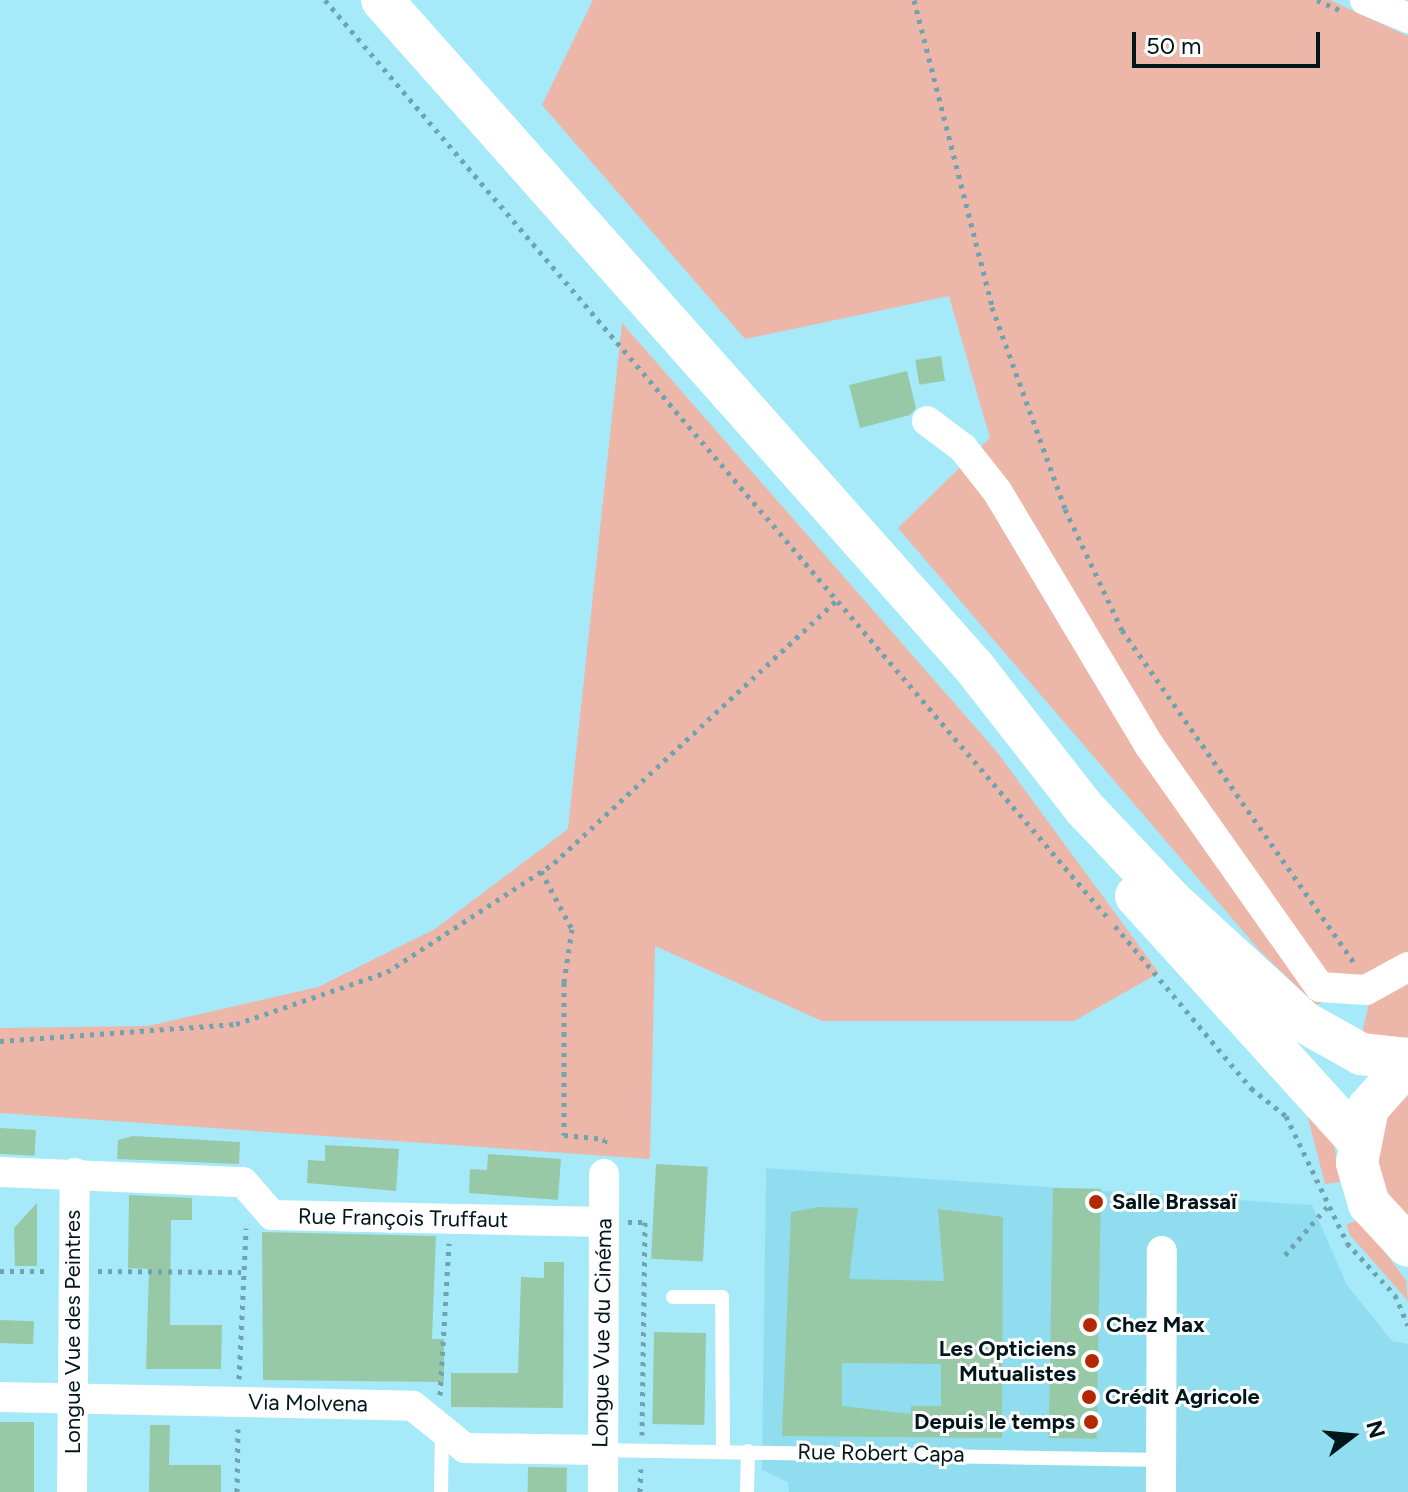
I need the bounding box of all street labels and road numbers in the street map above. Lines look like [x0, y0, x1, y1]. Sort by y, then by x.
street label: Rue François Truffaut [298, 1203, 508, 1233]
street label: Longue Vue des Peintres [60, 1210, 86, 1454]
street label: Longue Vue du Cinéma [587, 1218, 617, 1448]
street label: Via Molvena [248, 1389, 368, 1417]
street label: Rue Robert Capa [797, 1438, 965, 1468]

